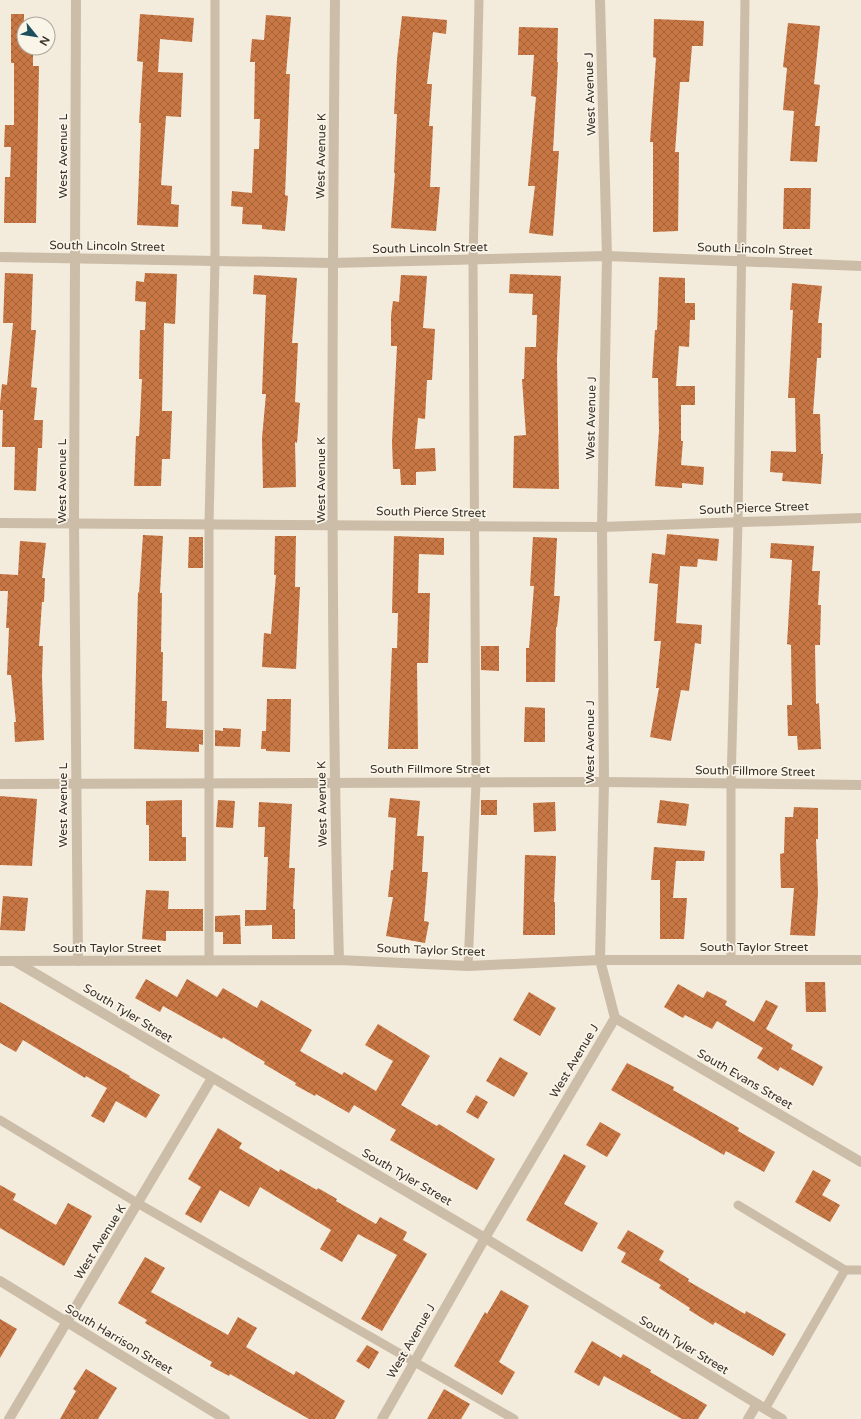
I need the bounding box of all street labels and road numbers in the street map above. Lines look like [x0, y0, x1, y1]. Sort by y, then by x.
street label: West Avenue J [582, 52, 598, 136]
street label: West Avenue K [313, 113, 329, 199]
street label: West Avenue L [56, 114, 70, 198]
street label: South Lincoln Street [49, 238, 165, 254]
street label: South Lincoln Street [372, 240, 488, 256]
street label: South Lincoln Street [697, 240, 813, 258]
street label: West Avenue J [583, 376, 599, 460]
street label: West Avenue K [314, 437, 328, 523]
street label: West Avenue L [55, 439, 69, 523]
street label: South Pierce Street [699, 499, 809, 517]
street label: South Pierce Street [376, 504, 486, 520]
street label: West Avenue J [583, 700, 597, 784]
street label: West Avenue K [314, 761, 330, 847]
street label: South Fillmore Street [370, 762, 490, 776]
street label: West Avenue L [56, 763, 70, 847]
street label: South Fillmore Street [695, 763, 816, 779]
street label: South Taylor Street [700, 940, 809, 954]
street label: South Taylor Street [53, 941, 162, 955]
street label: South Taylor Street [376, 941, 486, 959]
street label: South Tyler Street [81, 981, 176, 1045]
street label: West Avenue J [547, 1022, 601, 1100]
street label: South Evans Street [695, 1046, 796, 1112]
street label: South Tyler Street [359, 1146, 455, 1209]
street label: West Avenue K [71, 1202, 129, 1282]
street label: South Harrison Street [63, 1301, 176, 1377]
street label: West Avenue J [384, 1301, 438, 1381]
street label: South Tyler Street [637, 1313, 732, 1377]

